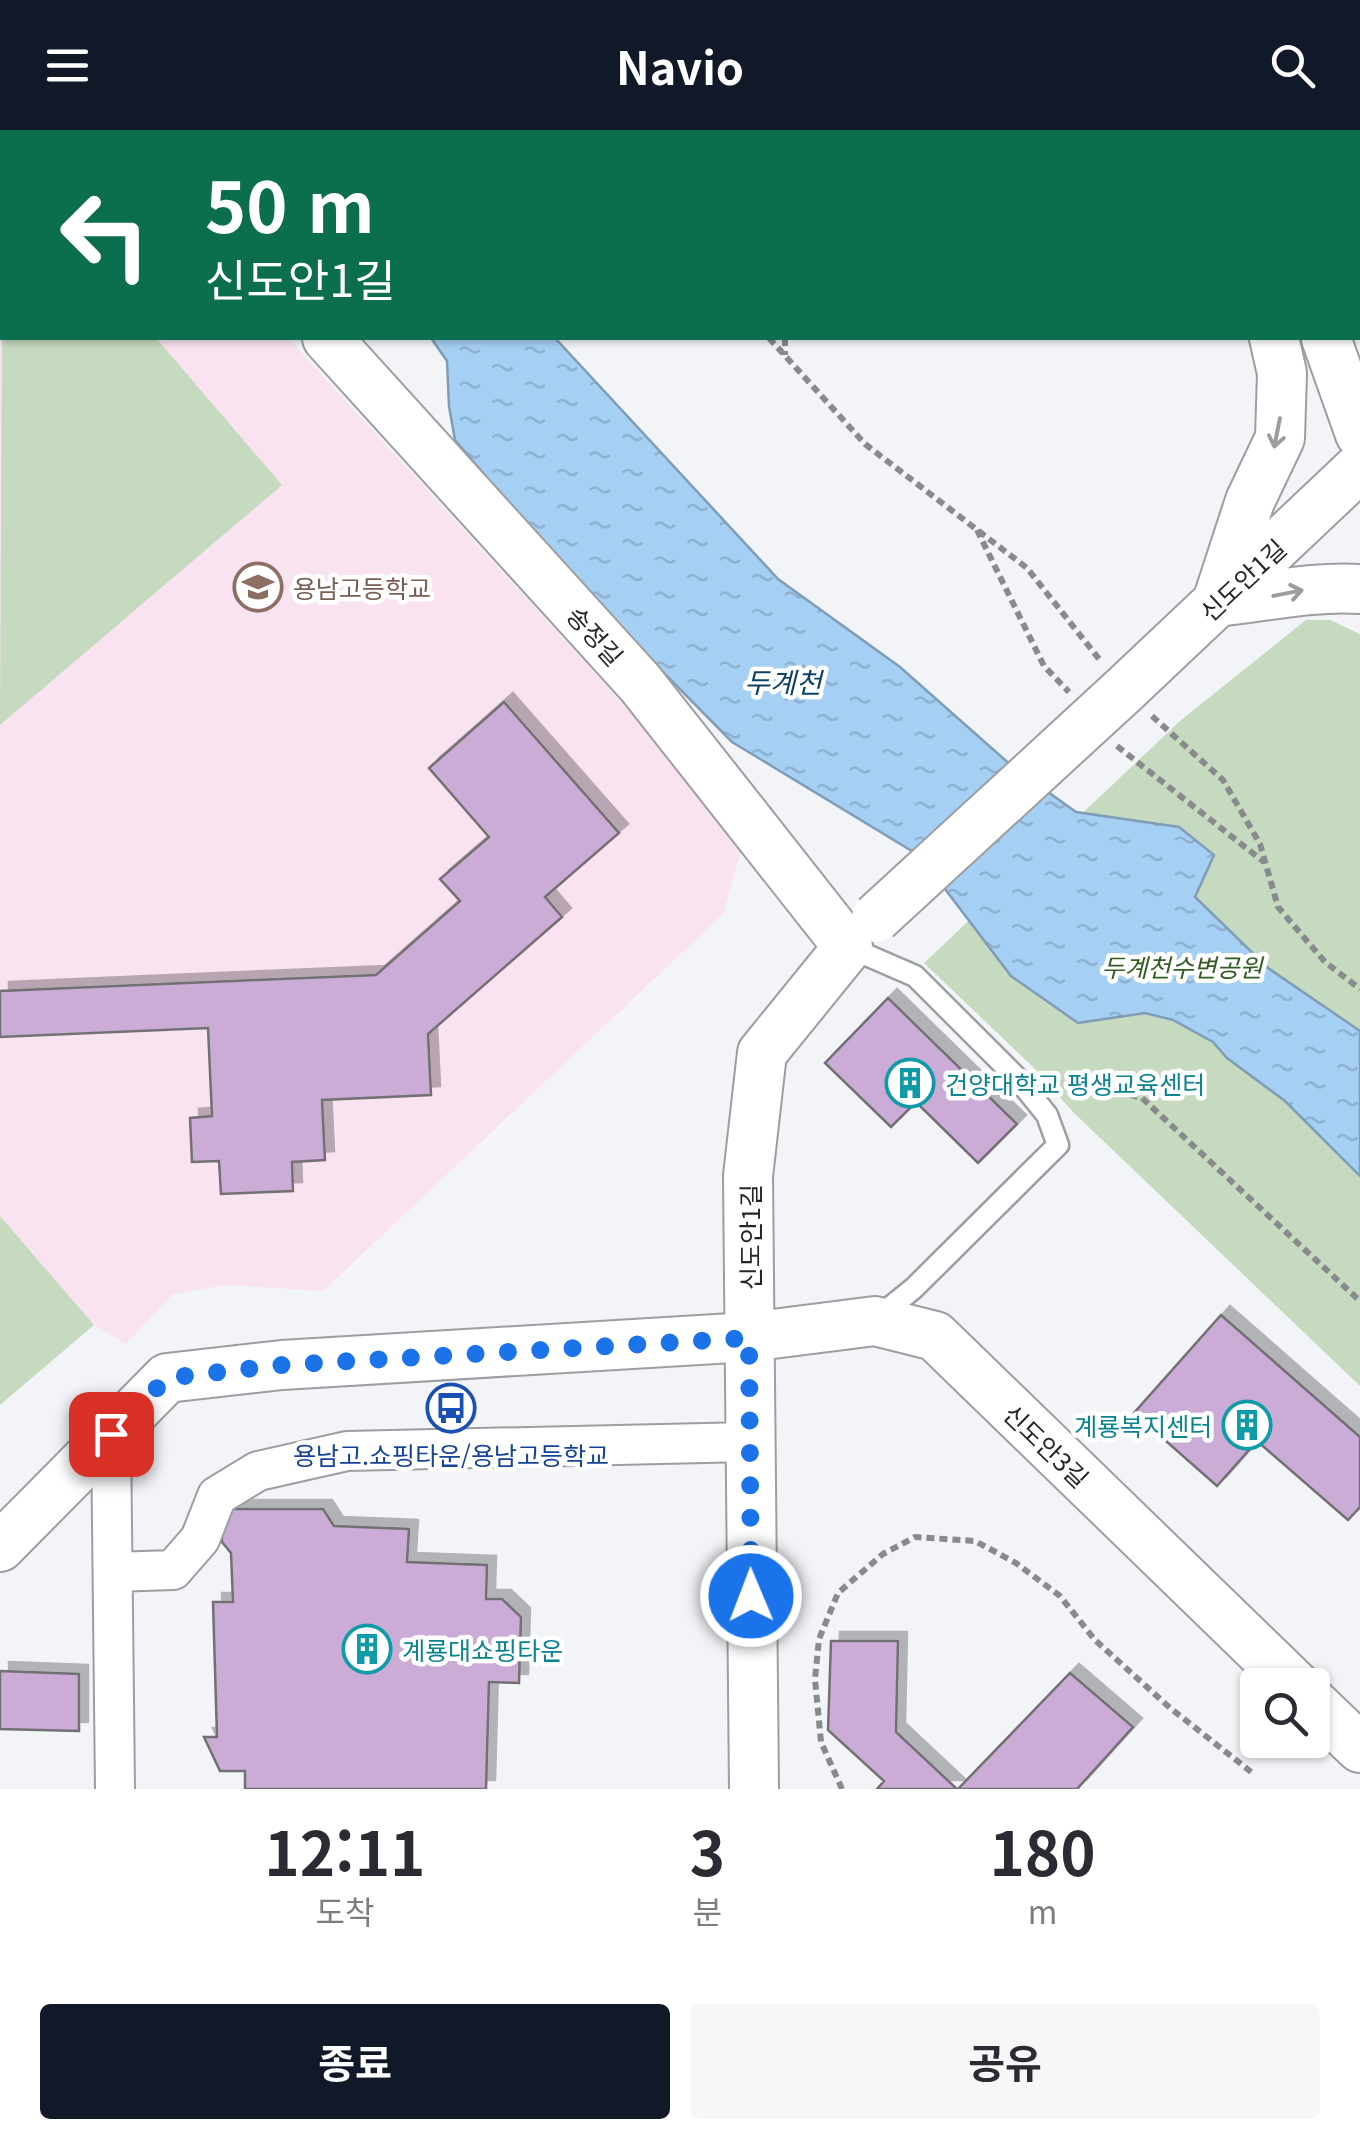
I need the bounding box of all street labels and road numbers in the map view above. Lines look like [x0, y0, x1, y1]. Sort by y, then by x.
street label: 신도안1길 [1191, 530, 1293, 628]
street label: 송정길 [560, 597, 632, 673]
street label: 신도안1길 [731, 1184, 767, 1290]
street label: 신도안3길 [996, 1395, 1098, 1495]

